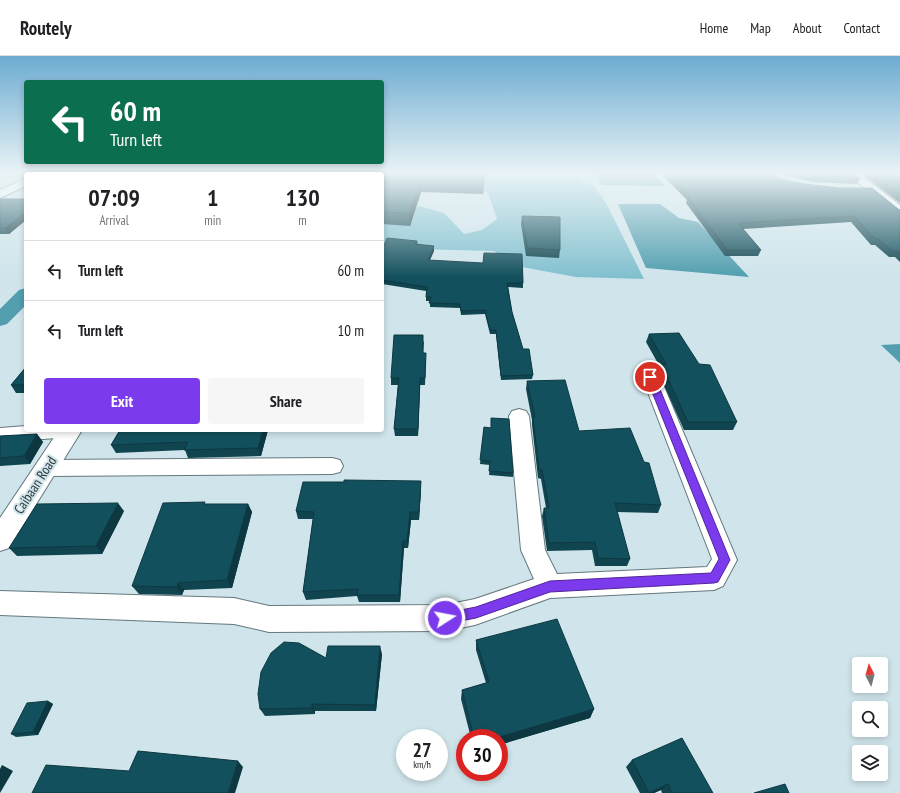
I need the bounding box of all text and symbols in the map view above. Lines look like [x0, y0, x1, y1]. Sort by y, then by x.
text: Routely [20, 16, 72, 40]
text: Home [700, 19, 728, 37]
text: Map [750, 19, 771, 37]
text: About [793, 19, 822, 37]
text: Contact [844, 19, 880, 37]
text: 60 m [110, 92, 161, 129]
icon: left [44, 96, 96, 148]
text: Turn left [110, 128, 162, 151]
text: 07:09 [88, 182, 140, 213]
text: 1 [207, 182, 218, 213]
text: 130 [285, 182, 320, 213]
text: Arrival [99, 212, 129, 229]
text: min [204, 212, 221, 229]
text: m [298, 212, 307, 229]
icon: left [44, 260, 66, 282]
text: Turn left [78, 261, 123, 280]
text: 60 m [338, 261, 364, 280]
icon: left [44, 320, 66, 342]
text: Turn left [78, 321, 123, 340]
text: 10 m [338, 321, 364, 340]
pin [633, 360, 667, 394]
icon: arrive [639, 366, 661, 388]
button: Exit [44, 378, 200, 424]
button: Share [208, 378, 364, 424]
street label: Caibaan Road [10, 453, 60, 517]
position arrow [424, 597, 466, 639]
north arrow [852, 657, 888, 693]
map controls [852, 657, 888, 781]
button: search [852, 701, 888, 737]
speed limit sign: 30 [456, 729, 508, 781]
text: 27 [412, 737, 432, 763]
button: layers [852, 745, 888, 781]
text: km/h [413, 758, 431, 771]

